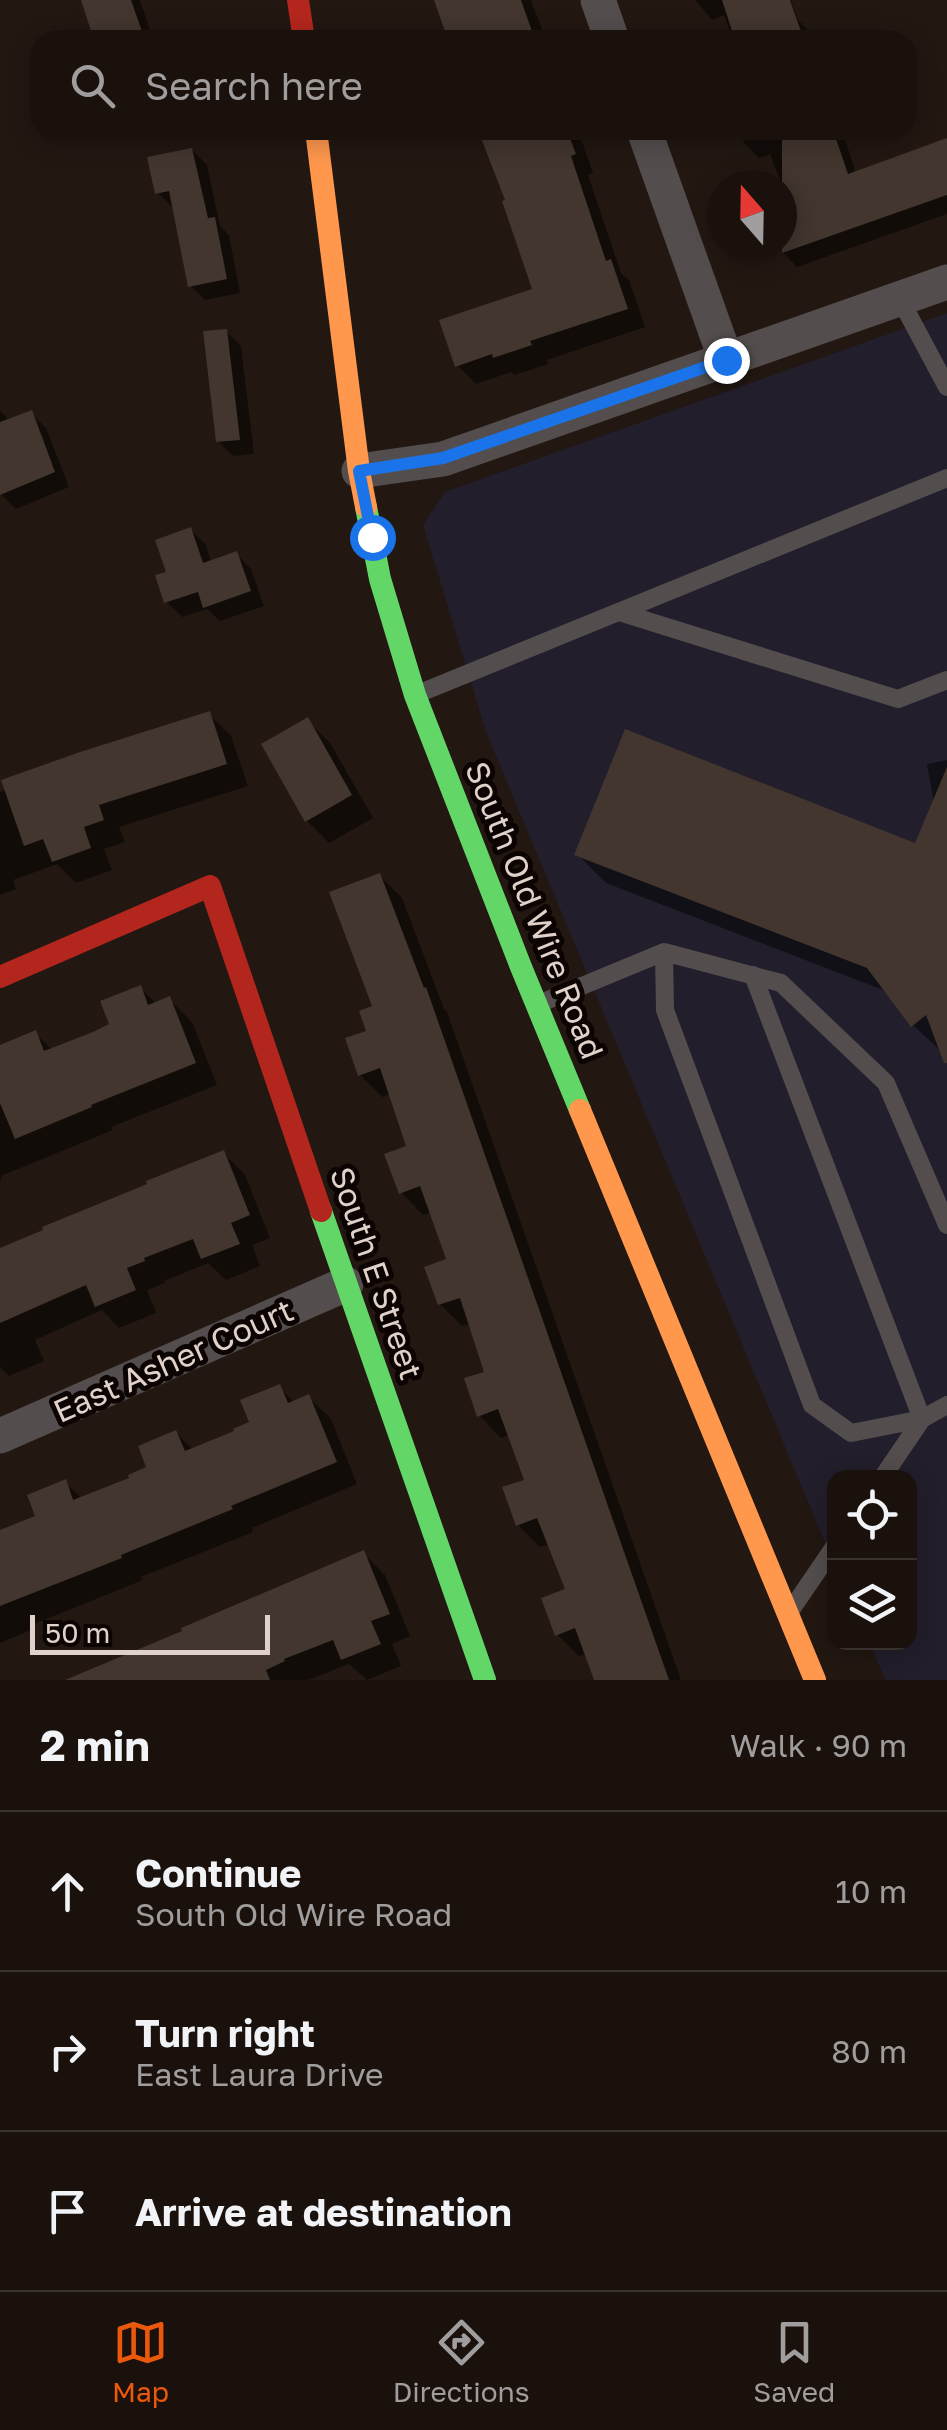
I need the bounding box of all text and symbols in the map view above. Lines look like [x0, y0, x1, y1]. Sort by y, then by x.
search box [30, 30, 917, 140]
icon: search [65, 58, 120, 113]
text: Search here [145, 63, 363, 108]
north arrow [707, 170, 797, 260]
route end [704, 338, 750, 384]
route start [350, 515, 396, 561]
street label: South Old Wire Road [458, 756, 612, 1064]
street label: South E Street [323, 1162, 431, 1384]
street label: East Asher Court [47, 1290, 299, 1430]
map controls [827, 1470, 917, 1650]
button: locate [827, 1470, 917, 1560]
button: layers [827, 1560, 917, 1650]
scale bar [30, 1610, 270, 1654]
text: 50 m [45, 1616, 110, 1649]
text: 2 min [40, 1720, 150, 1770]
text: Walk · 90 m [730, 1726, 907, 1764]
text: Continue [135, 1850, 301, 1895]
icon: ahead [40, 1864, 95, 1919]
text: 10 m [835, 1872, 907, 1910]
text: South Old Wire Road [135, 1895, 452, 1933]
text: Turn right [135, 2010, 315, 2055]
icon: right [40, 2024, 95, 2079]
text: 80 m [831, 2032, 907, 2070]
text: East Laura Drive [135, 2055, 384, 2093]
icon: arrive [40, 2184, 95, 2239]
text: Arrive at destination [135, 2189, 512, 2234]
tab: Map [112, 2315, 169, 2408]
tab: Directions [393, 2315, 530, 2408]
tab: Saved [753, 2315, 835, 2408]

